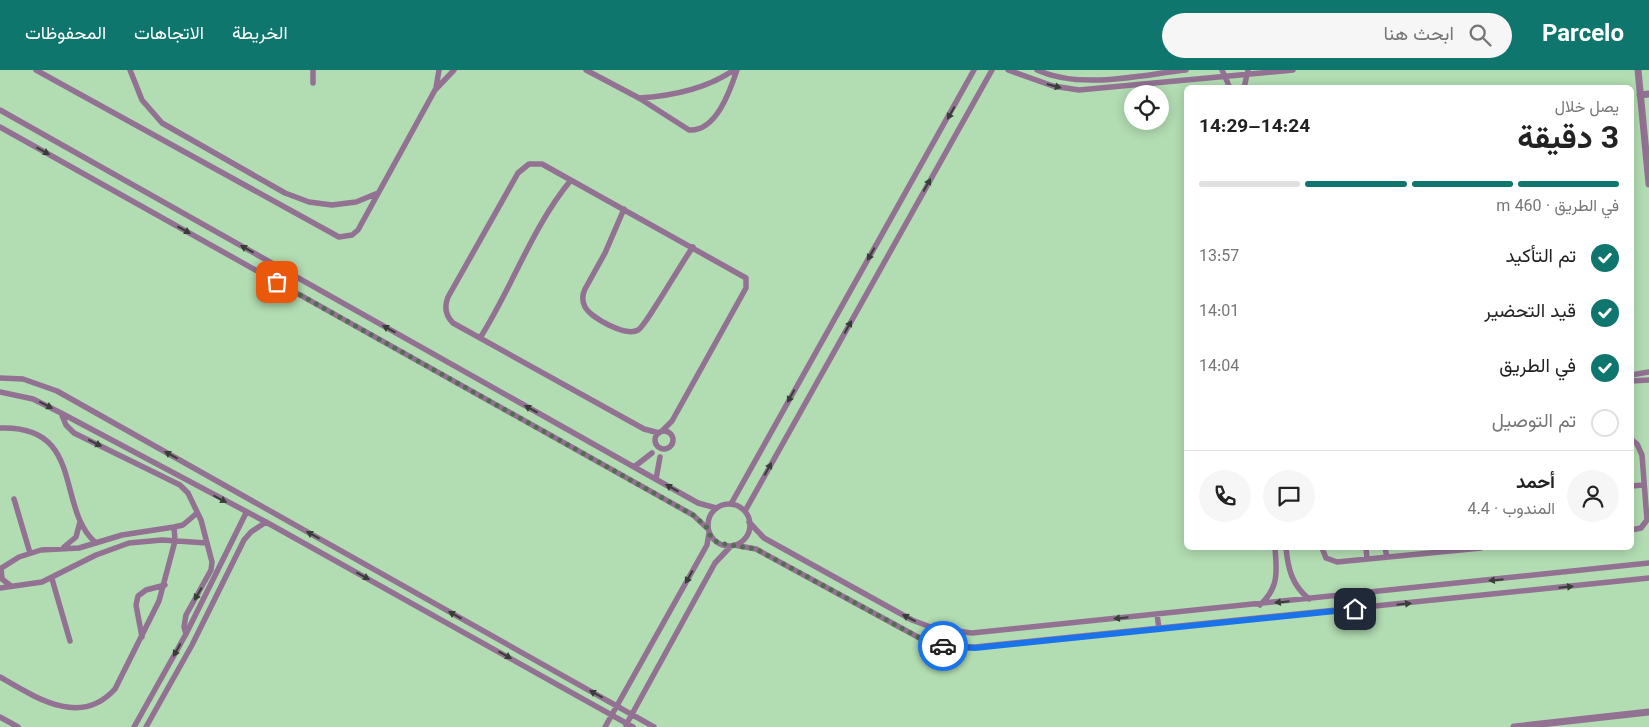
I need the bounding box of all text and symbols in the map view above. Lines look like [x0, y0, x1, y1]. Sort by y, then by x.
search box [1162, 13, 1512, 58]
text: Parcelo [1542, 16, 1624, 54]
text: المحفوظات [25, 21, 106, 49]
text: الاتجاهات [134, 21, 204, 49]
text: الخريطة [232, 21, 288, 49]
text: ابحث هنا [1384, 21, 1454, 50]
icon: search [1466, 21, 1494, 49]
one-way arrow [1046, 82, 1062, 90]
map controls [1124, 85, 1169, 130]
button: locate [1124, 85, 1169, 130]
text: يصل خلال [1555, 96, 1619, 121]
one-way arrow [946, 106, 955, 119]
text: 14:24–14:29 [1199, 113, 1310, 142]
text: 3 دقيقة [1517, 115, 1619, 165]
one-way arrow [35, 147, 50, 155]
one-way arrow [923, 178, 931, 192]
text: في الطريق · 460 m [1496, 195, 1619, 220]
one-way arrow [178, 226, 191, 235]
text: تم التأكيد [1505, 243, 1576, 272]
icon: check [1591, 244, 1619, 272]
one-way arrow [241, 245, 254, 254]
text: 13:57 [1199, 245, 1239, 270]
one-way arrow [867, 247, 875, 262]
pin [256, 261, 298, 303]
icon: bag [263, 268, 291, 296]
text: قيد التحضير [1484, 298, 1576, 327]
icon: check [1591, 299, 1619, 327]
text: 14:01 [1199, 300, 1239, 325]
one-way arrow [843, 320, 852, 333]
one-way arrow [382, 325, 396, 333]
text: في الطريق [1499, 353, 1576, 382]
icon: check [1591, 354, 1619, 382]
text: 14:04 [1199, 355, 1239, 380]
one-way arrow [787, 389, 796, 402]
one-way arrow [39, 401, 54, 409]
one-way arrow [524, 404, 537, 413]
text: تم التوصيل [1492, 408, 1576, 437]
one-way arrow [88, 439, 103, 448]
one-way arrow [165, 451, 178, 460]
one-way arrow [764, 462, 773, 475]
text: أحمد [1516, 469, 1555, 498]
button: phone [1199, 470, 1251, 522]
button: chat [1263, 470, 1315, 522]
button: person [1567, 470, 1619, 522]
one-way arrow [666, 484, 679, 493]
one-way arrow [213, 495, 228, 503]
text: المندوب · 4.4 [1467, 498, 1555, 523]
one-way arrow [306, 531, 320, 539]
one-way arrow [685, 569, 693, 584]
one-way arrow [356, 572, 371, 580]
one-way arrow [1488, 576, 1504, 584]
one-way arrow [1558, 583, 1574, 591]
one-way arrow [193, 587, 202, 600]
pin [1334, 588, 1376, 630]
icon: home [1341, 595, 1369, 623]
one-way arrow [1274, 598, 1290, 606]
one-way arrow [1396, 600, 1412, 608]
one-way arrow [448, 610, 461, 619]
one-way arrow [902, 614, 916, 622]
one-way arrow [1112, 614, 1128, 622]
courier [918, 621, 968, 671]
icon: car [929, 632, 957, 660]
one-way arrow [173, 643, 181, 657]
one-way arrow [498, 651, 512, 660]
one-way arrow [589, 690, 604, 698]

